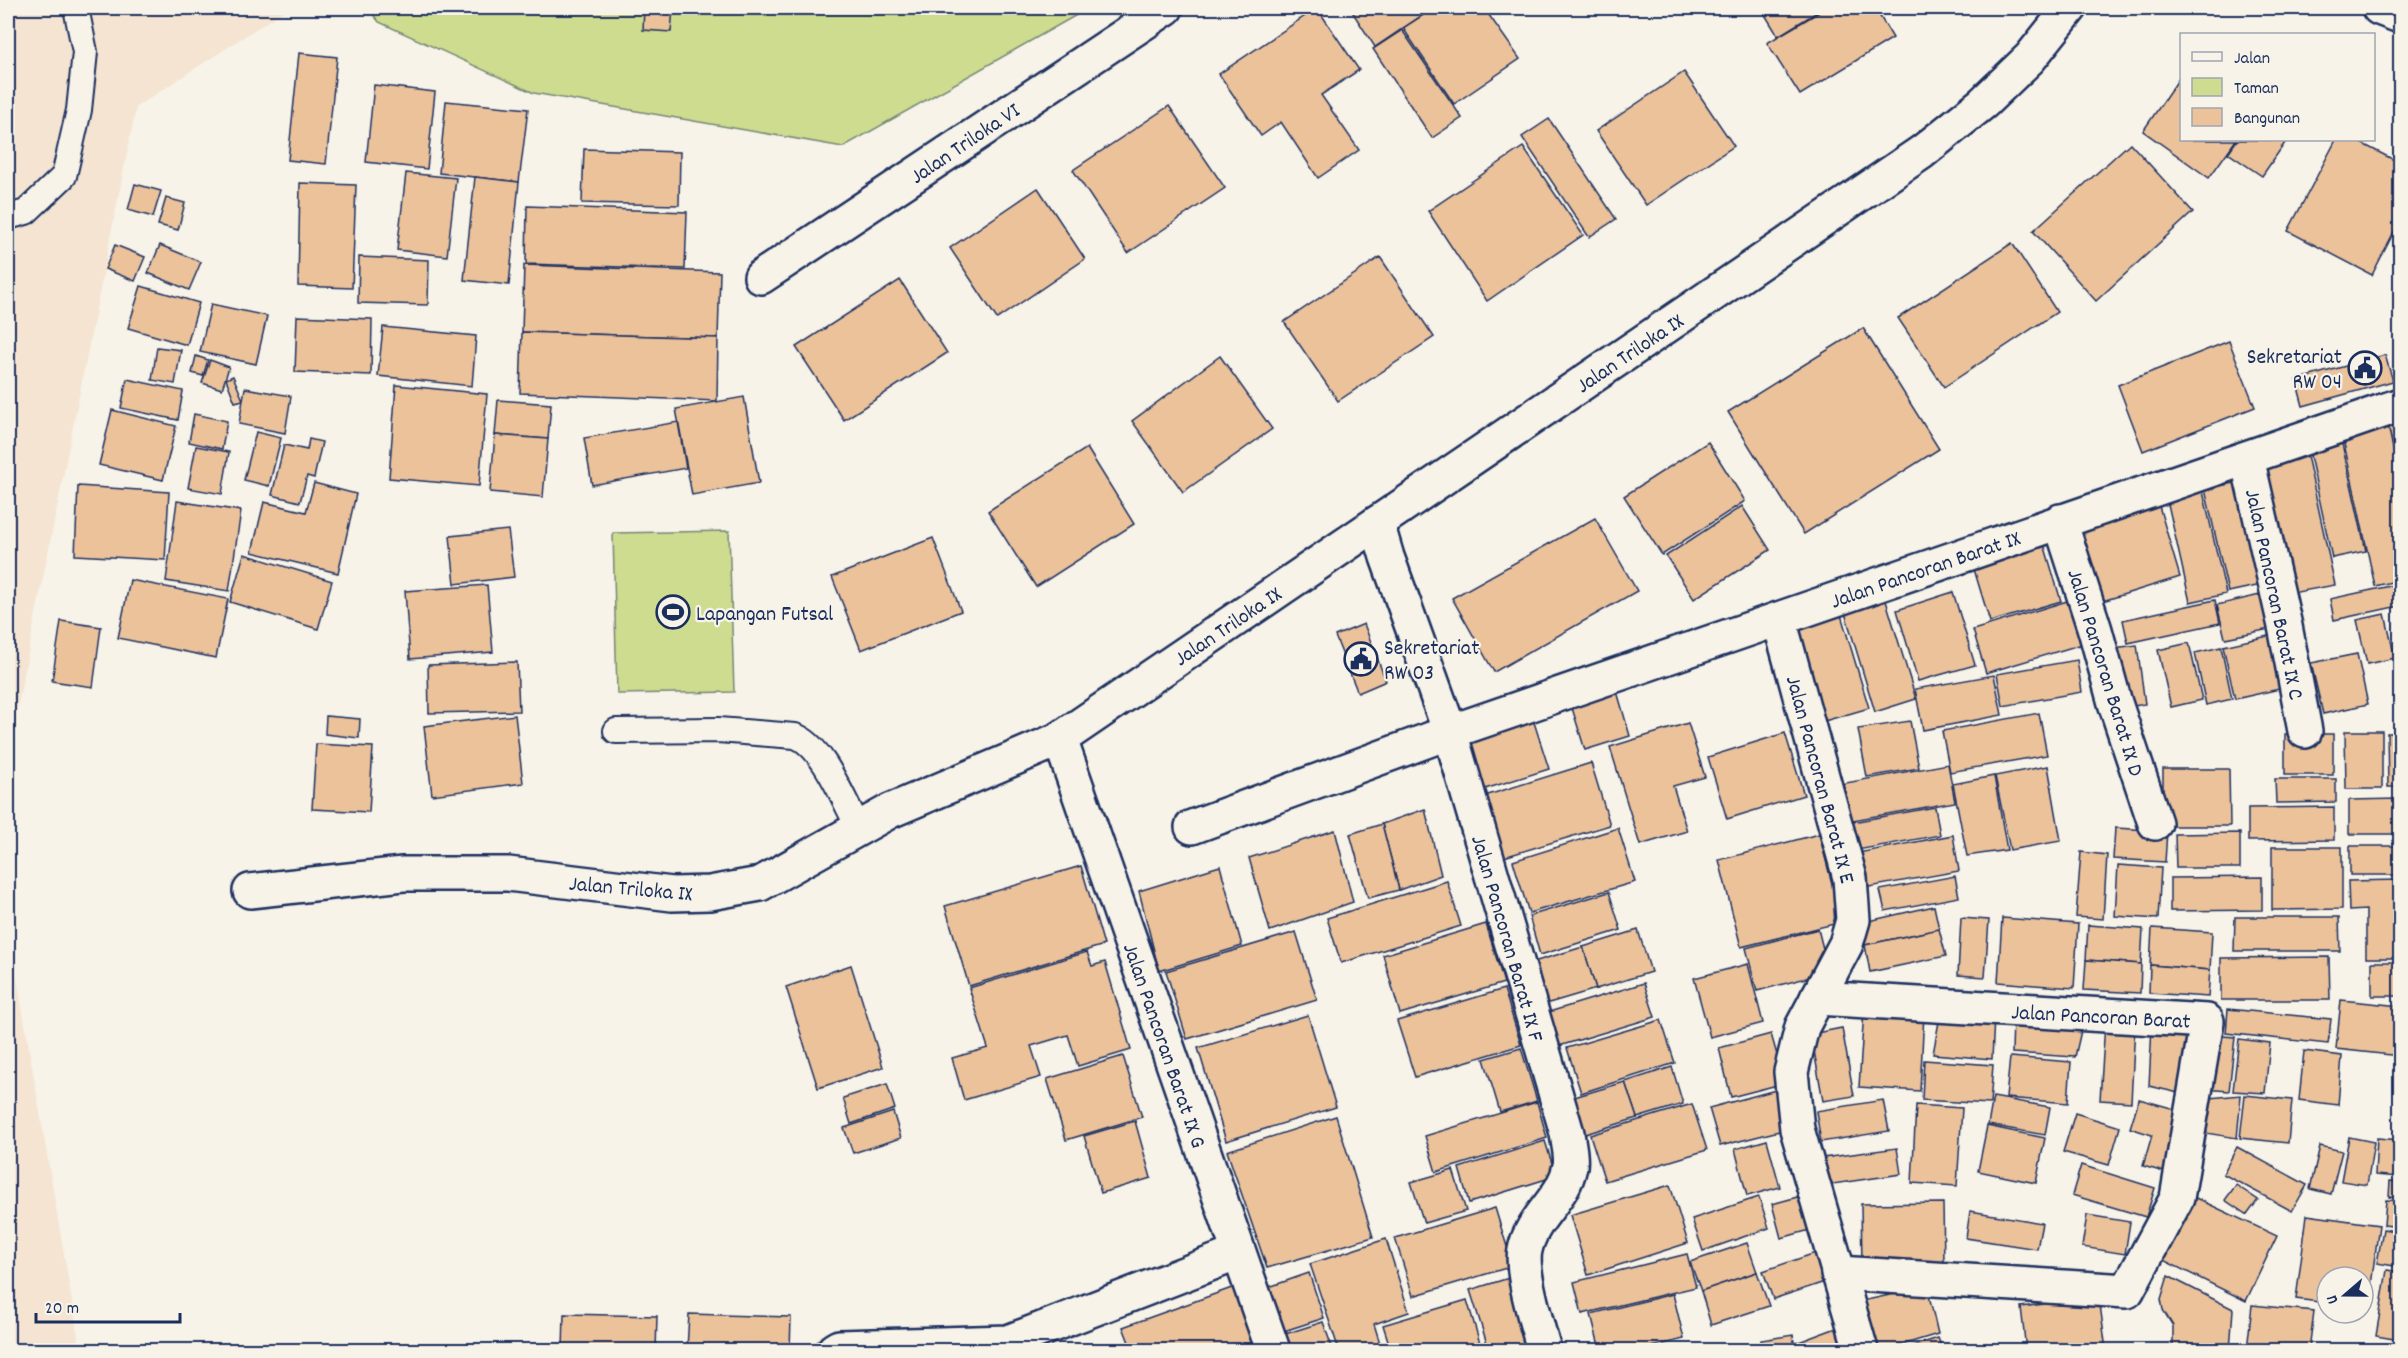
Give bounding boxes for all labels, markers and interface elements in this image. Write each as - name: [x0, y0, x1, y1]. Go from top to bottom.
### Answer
- legend: [2180, 33, 2375, 141]
- text: Jalan: [2234, 47, 2270, 72]
- text: Taman: [2234, 77, 2279, 102]
- street label: Jalan Triloka VI: [905, 96, 1027, 193]
- text: Bangunan: [2234, 107, 2300, 132]
- street label: Jalan Triloka IX: [1571, 307, 1691, 402]
- place label: Sekretariat RW 04: [2247, 343, 2342, 399]
- public building icon: Sekretariat RW 04: [2347, 350, 2383, 386]
- street label: Jalan Pancoran Barat IX C: [2235, 486, 2310, 703]
- street label: Jalan Pancoran Barat IX: [1827, 524, 2025, 618]
- street label: Jalan Pancoran Barat IX D: [2057, 566, 2150, 780]
- street label: Jalan Triloka IX: [1169, 580, 1289, 675]
- sports icon: Lapangan Futsal: [655, 594, 691, 630]
- place label: Lapangan Futsal: [696, 600, 833, 631]
- place label: Sekretariat RW 03: [1384, 634, 1479, 690]
- public building icon: Sekretariat RW 03: [1343, 641, 1379, 677]
- street label: Jalan Pancoran Barat IX E: [1776, 673, 1861, 887]
- street label: Jalan Pancoran Barat IX F: [1461, 832, 1550, 1046]
- street label: Jalan Triloka IX: [568, 870, 694, 911]
- street label: Jalan Pancoran Barat IX G: [1113, 939, 1212, 1153]
- street label: Jalan Pancoran Barat: [2011, 998, 2191, 1039]
- north arrow: [2315, 1265, 2375, 1325]
- scale bar: [36, 1286, 180, 1324]
- text: U: [2321, 1291, 2345, 1307]
- text: 20 m: [45, 1297, 79, 1322]

